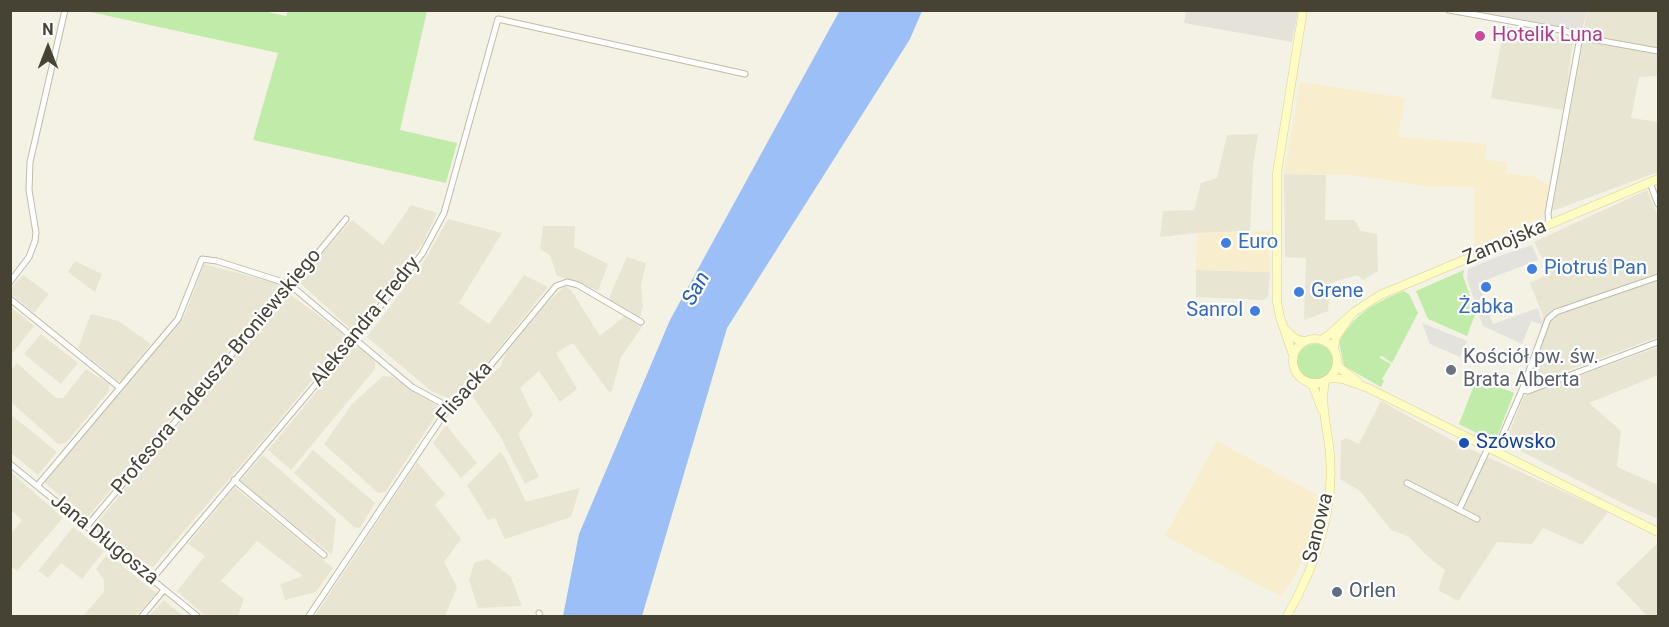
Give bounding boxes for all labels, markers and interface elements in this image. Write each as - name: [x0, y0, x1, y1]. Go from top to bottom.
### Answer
- north arrow: [18, 18, 78, 78]
- text: N: [42, 20, 54, 39]
- place label: Hotelik Luna: [1492, 24, 1603, 48]
- marker: Hotelik Luna: [1473, 29, 1487, 43]
- street label: Zamojska: [1460, 215, 1550, 271]
- place label: Euro: [1238, 231, 1278, 255]
- marker: Euro: [1219, 236, 1233, 250]
- street label: Profesora Tadeusza Broniewskiego: [107, 244, 327, 500]
- street label: Aleksandra Fredry: [306, 252, 426, 392]
- place label: Piotruś Pan: [1544, 257, 1647, 281]
- marker: Piotruś Pan: [1525, 262, 1539, 276]
- water label: San: [678, 268, 716, 310]
- place label: Grene: [1311, 280, 1363, 304]
- marker: Żabka: [1479, 280, 1493, 294]
- marker: Grene: [1292, 285, 1306, 299]
- place label: Żabka: [1458, 296, 1514, 320]
- place label: Sanrol: [1186, 299, 1243, 323]
- marker: Sanrol: [1248, 304, 1262, 318]
- place label: Kościół pw. św. Brata Alberta: [1463, 346, 1599, 393]
- street label: Flisacka: [432, 357, 498, 429]
- marker: Kościół pw. św. Brata Alberta: [1444, 363, 1458, 377]
- place label: Szówsko: [1476, 431, 1556, 455]
- marker: Szówsko: [1457, 436, 1471, 450]
- street label: Jana Długosza: [45, 489, 163, 591]
- street label: Sanowa: [1299, 491, 1339, 565]
- place label: Orlen: [1349, 580, 1396, 604]
- marker: Orlen: [1330, 585, 1344, 599]

